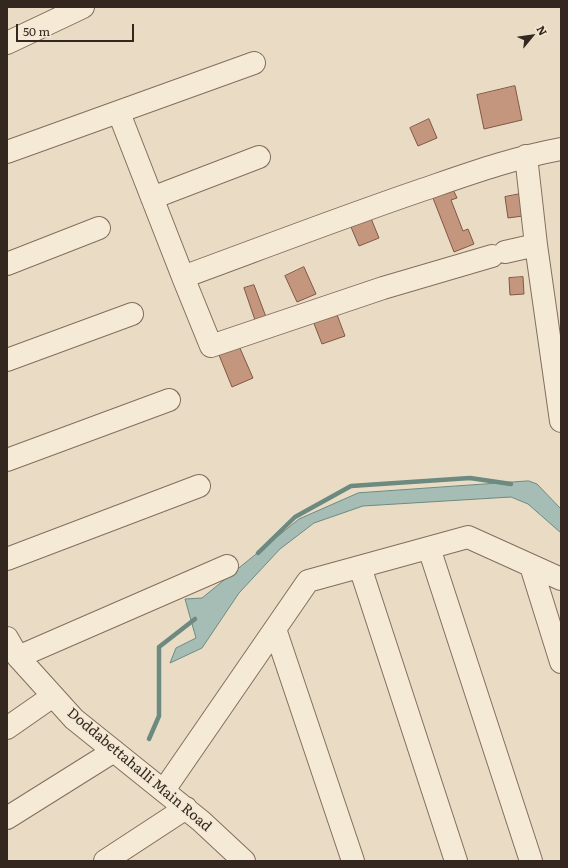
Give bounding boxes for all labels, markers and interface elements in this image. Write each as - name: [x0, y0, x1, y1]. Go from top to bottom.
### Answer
- scale bar: [18, 16, 136, 42]
- north arrow: [512, 16, 552, 56]
- text: 50 m: [23, 22, 50, 40]
- text: N: [533, 22, 552, 38]
- street label: Doddabettahalli Main Road: [64, 705, 214, 835]

